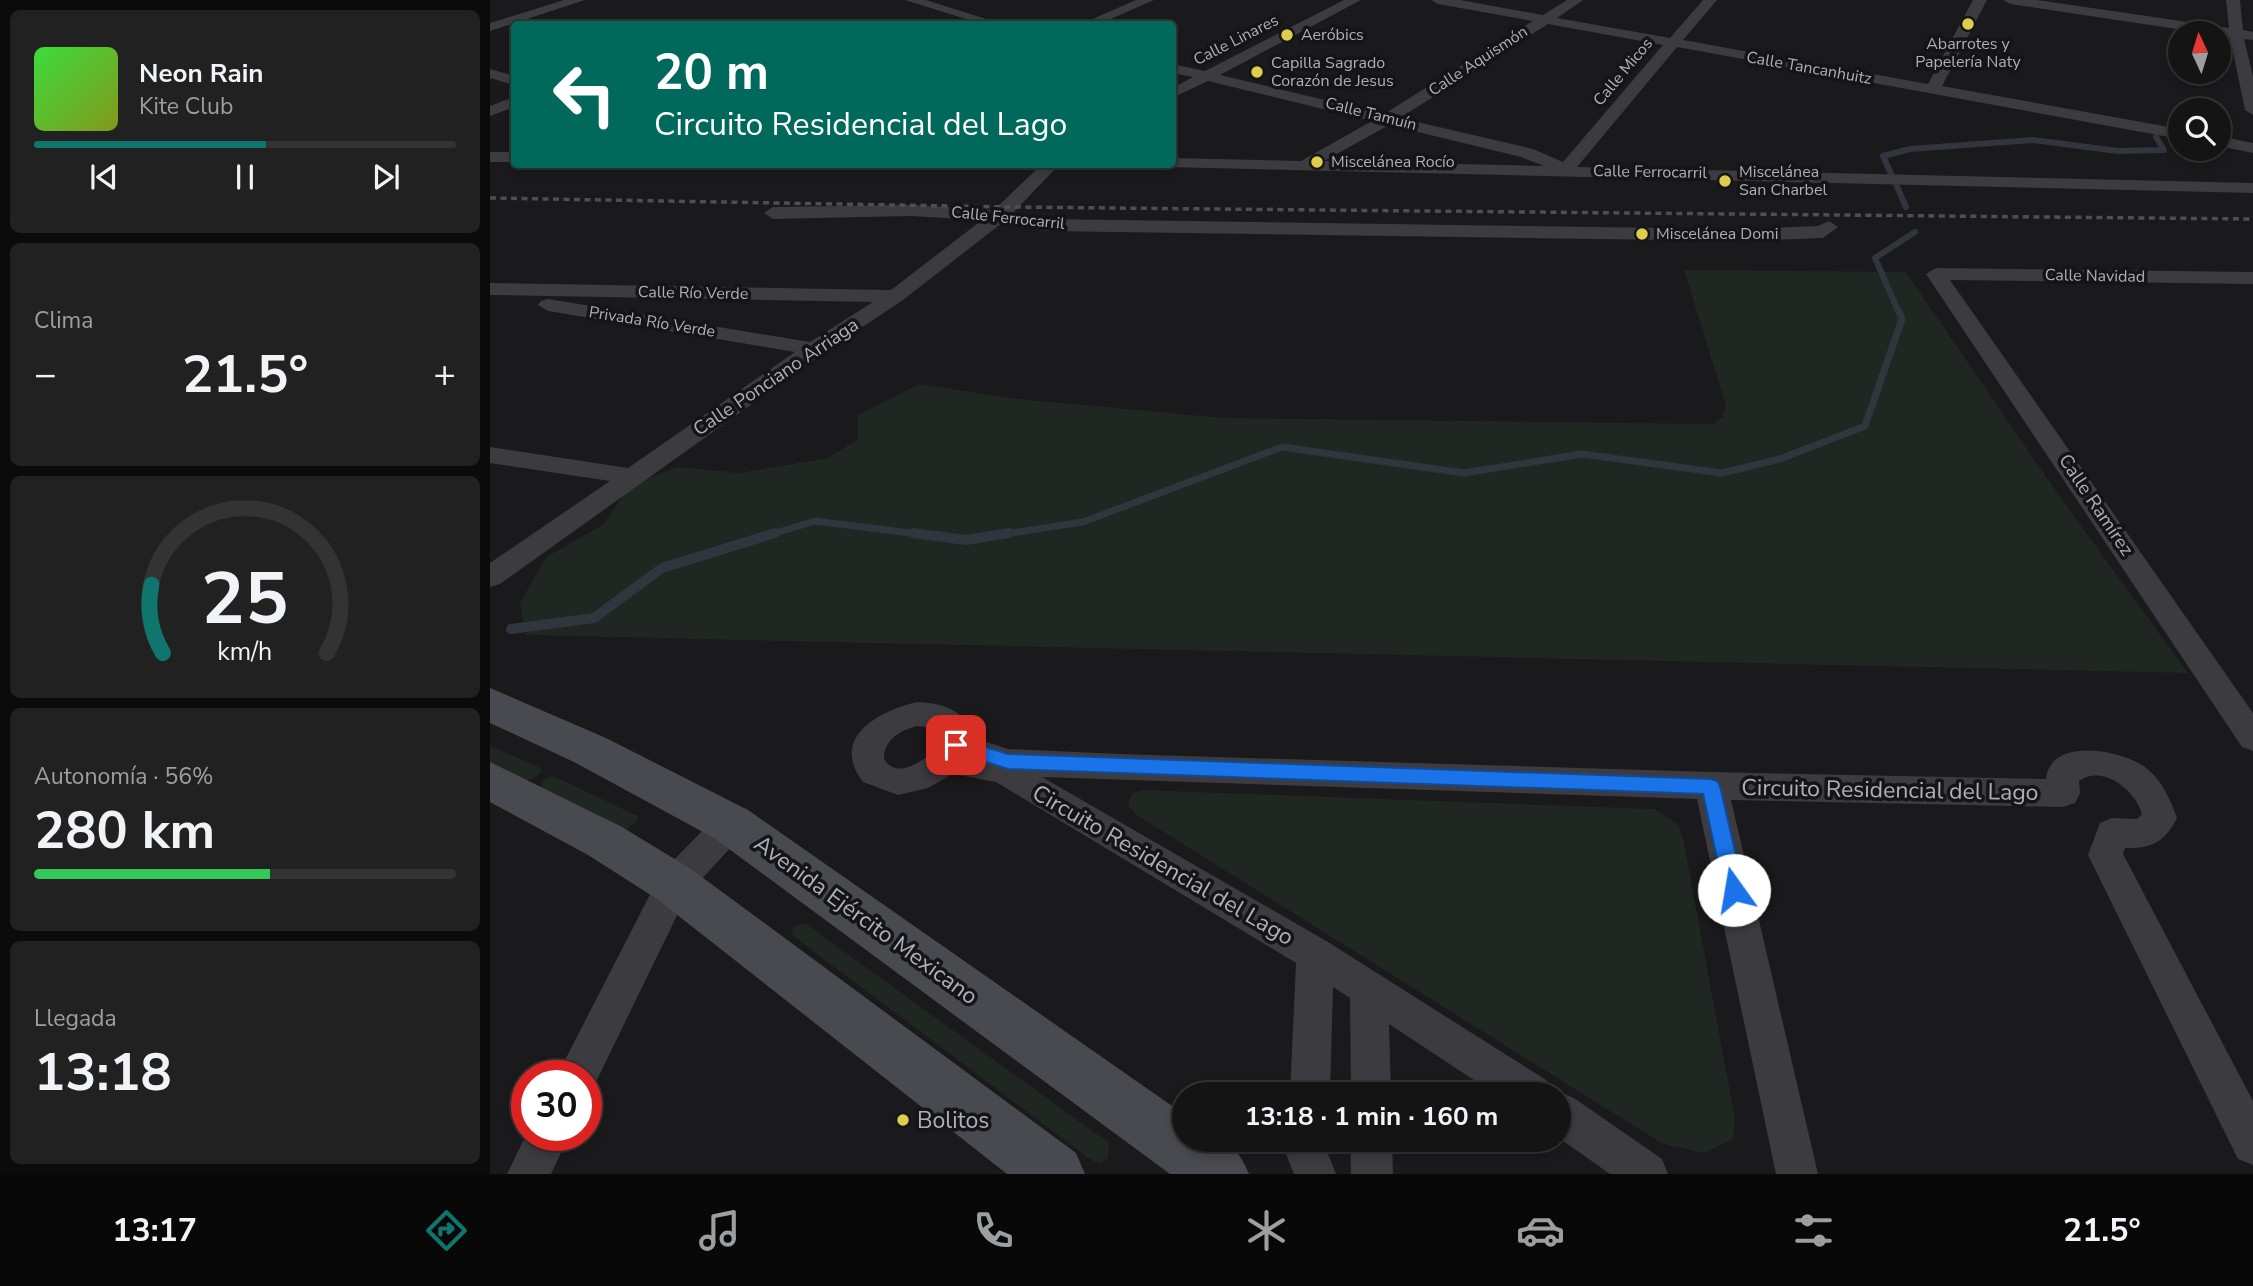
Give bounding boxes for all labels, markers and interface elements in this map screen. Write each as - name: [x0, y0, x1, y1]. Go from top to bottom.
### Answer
- street label: Calle Linares: [1190, 9, 1282, 71]
- marker: Abarrotes y Papelería Naty: [1960, 16, 1976, 32]
- street label: Calle Aquismón: [1424, 21, 1532, 101]
- north arrow: [2168, 21, 2231, 84]
- map controls: [2168, 21, 2231, 161]
- place label: Aeróbics: [1301, 24, 1364, 46]
- marker: Aeróbics: [1279, 27, 1295, 43]
- street label: Calle Micos: [1588, 33, 1658, 111]
- place label: Abarrotes y Papelería Naty: [1915, 33, 2022, 73]
- text: 20 m: [654, 39, 769, 106]
- street label: Calle Tancanhuitz: [1745, 46, 1873, 90]
- icon: left: [539, 49, 630, 140]
- place label: Capilla Sagrado Corazón de Jesus: [1271, 52, 1394, 92]
- text: Neon Rain: [139, 56, 264, 91]
- marker: Capilla Sagrado Corazón de Jesus: [1249, 64, 1265, 80]
- text: Kite Club: [139, 91, 233, 122]
- street label: Calle Tamuín: [1323, 92, 1419, 136]
- button: search: [2168, 98, 2231, 161]
- text: Circuito Residencial del Lago: [654, 103, 1067, 146]
- place label: Miscelánea Rocío: [1331, 151, 1455, 173]
- marker: Miscelánea Rocío: [1309, 154, 1325, 170]
- icon: previous: [85, 158, 123, 196]
- icon: pause: [226, 158, 264, 196]
- icon: next: [367, 158, 405, 196]
- street label: Calle Ferrocarril: [1593, 160, 1707, 184]
- place label: Miscelánea San Charbel: [1739, 161, 1827, 201]
- marker: Miscelánea San Charbel: [1717, 173, 1733, 189]
- street label: Calle Ferrocarril: [950, 201, 1066, 235]
- place label: Miscelánea Domi: [1656, 223, 1778, 245]
- marker: Miscelánea Domi: [1634, 226, 1650, 242]
- street label: Calle Navidad: [2045, 264, 2145, 288]
- street label: Calle Río Verde: [638, 281, 748, 305]
- street label: Privada Río Verde: [587, 301, 717, 343]
- text: Clima: [34, 305, 94, 336]
- street label: Calle Ponciano Arriaga: [688, 312, 864, 442]
- text: 21.5°: [182, 339, 308, 410]
- text: −: [34, 349, 57, 400]
- text: +: [433, 349, 456, 400]
- street label: Calle Ramírez: [2052, 449, 2140, 561]
- text: 25: [201, 549, 289, 649]
- text: km/h: [217, 635, 273, 669]
- pin: [926, 715, 986, 775]
- icon: arrive: [937, 726, 975, 764]
- text: Autonomía · 56%: [34, 761, 214, 792]
- street label: Circuito Residencial del Lago: [1741, 772, 2039, 808]
- street label: Circuito Residencial del Lago: [1027, 777, 1299, 953]
- text: 280 km: [34, 795, 215, 866]
- street label: Avenida Ejército Mexicano: [748, 828, 984, 1012]
- position arrow: [1697, 853, 1771, 927]
- text: Llegada: [34, 1003, 117, 1034]
- text: 13:18: [34, 1037, 172, 1108]
- speed limit sign: 30: [511, 1060, 602, 1151]
- text: 13:18 · 1 min · 160 m: [1245, 1099, 1498, 1134]
- place label: Bolitos: [917, 1105, 989, 1136]
- marker: Bolitos: [895, 1112, 911, 1128]
- icon: directions: [422, 1206, 471, 1255]
- icon: music: [695, 1206, 744, 1255]
- icon: phone: [969, 1206, 1018, 1255]
- icon: climate: [1242, 1206, 1291, 1255]
- icon: car: [1516, 1206, 1565, 1255]
- icon: filters: [1789, 1206, 1838, 1255]
- text: 13:17: [112, 1209, 197, 1252]
- text: 21.5°: [2063, 1209, 2141, 1252]

